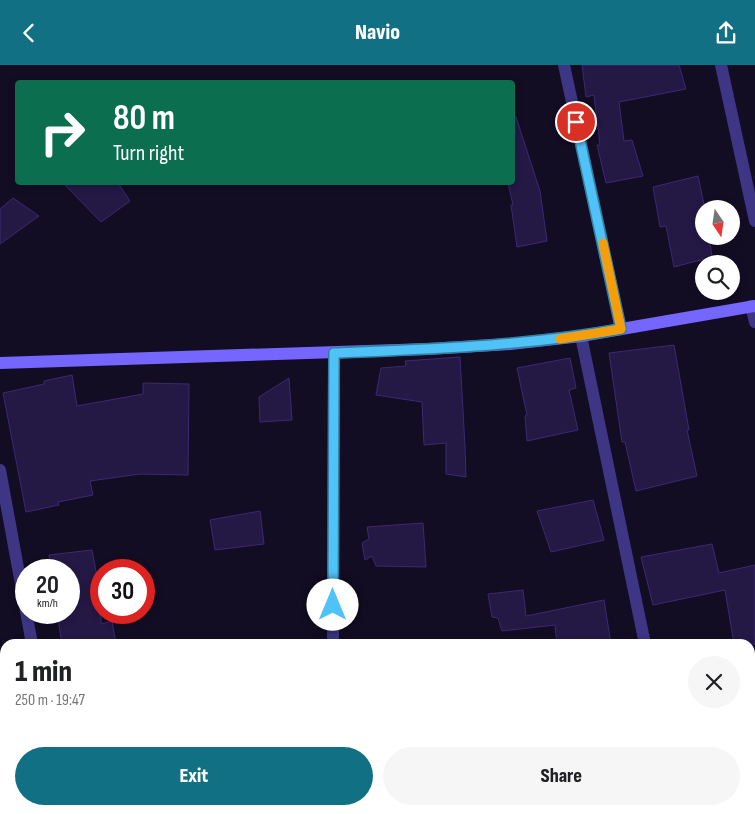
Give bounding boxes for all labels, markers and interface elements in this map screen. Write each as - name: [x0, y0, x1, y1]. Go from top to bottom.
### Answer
- icon: back: [15, 19, 43, 47]
- text: Navio: [355, 19, 400, 46]
- icon: share: [712, 19, 740, 47]
- text: 80 m: [113, 97, 175, 140]
- icon: right: [30, 100, 95, 165]
- pin: [555, 101, 597, 143]
- icon: arrive: [562, 108, 590, 136]
- text: Turn right: [113, 140, 184, 167]
- north arrow: [695, 200, 740, 245]
- map controls: [695, 200, 740, 300]
- button: search: [695, 255, 740, 300]
- speed limit sign: 30: [90, 559, 155, 624]
- text: 20: [36, 570, 59, 601]
- position arrow: [306, 578, 358, 630]
- text: km/h: [37, 596, 58, 611]
- text: 1 min: [15, 654, 72, 690]
- button: close: [688, 656, 740, 708]
- text: 250 m · 19:47: [15, 691, 85, 710]
- button: Exit: [15, 747, 373, 805]
- button: Share: [383, 747, 740, 805]

